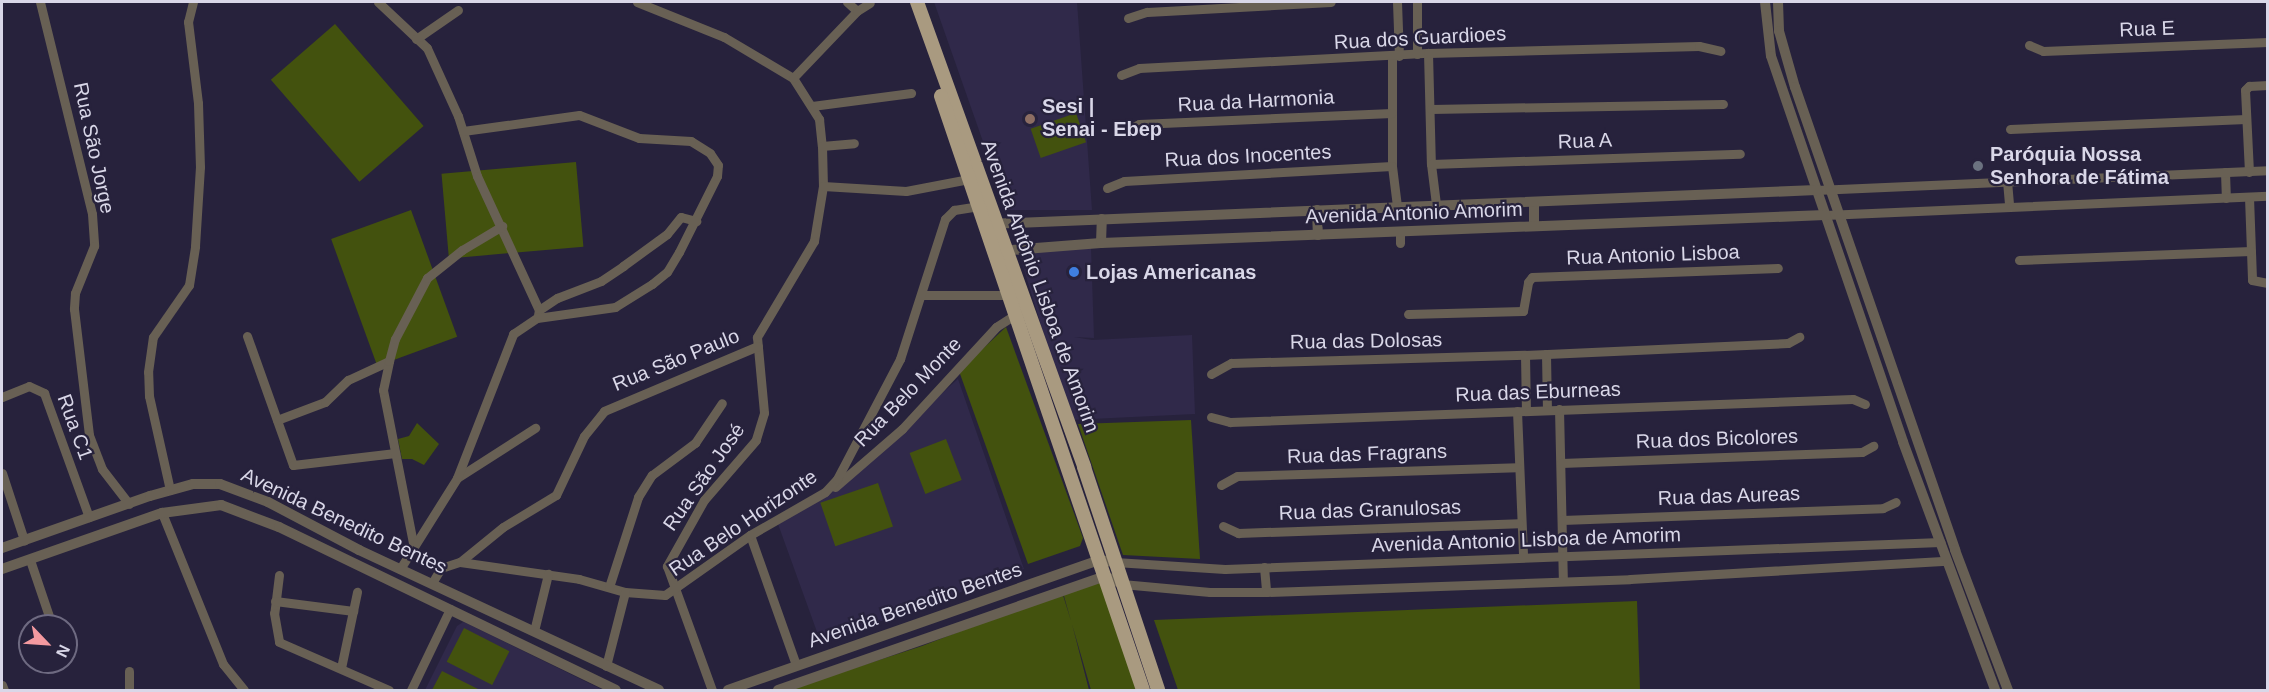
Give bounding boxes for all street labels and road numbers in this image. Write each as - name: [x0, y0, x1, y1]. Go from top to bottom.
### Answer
- street label: Rua E: [2119, 16, 2175, 42]
- street label: Rua dos Guardioes: [1333, 22, 1507, 54]
- street label: Rua São Jorge: [68, 80, 120, 216]
- street label: Rua da Harmonia: [1177, 85, 1335, 117]
- street label: Rua A: [1557, 128, 1613, 154]
- street label: Avenida Antônio Lisboa de Amorim: [975, 135, 1105, 437]
- street label: Rua dos Inocentes: [1164, 140, 1332, 172]
- street label: Avenida Antonio Amorim: [1304, 197, 1524, 229]
- street label: Rua Antonio Lisboa: [1565, 240, 1741, 270]
- street label: Rua São Paulo: [609, 324, 743, 396]
- street label: Rua das Dolosas: [1290, 328, 1442, 354]
- street label: Rua Belo Monte: [850, 332, 966, 452]
- street label: Rua das Eburneas: [1455, 377, 1621, 407]
- street label: Rua C1: [52, 391, 98, 463]
- street label: Rua São José: [658, 419, 750, 535]
- street label: Rua dos Bicolores: [1635, 424, 1799, 454]
- street label: Rua das Fragrans: [1287, 439, 1447, 469]
- street label: Avenida Benedito Bentes: [237, 463, 451, 579]
- street label: Rua Belo Horizonte: [664, 465, 822, 581]
- street label: Rua das Aureas: [1657, 482, 1801, 510]
- street label: Rua das Granulosas: [1278, 495, 1462, 525]
- street label: Avenida Antonio Lisboa de Amorim: [1370, 523, 1682, 557]
- street label: Avenida Benedito Bentes: [805, 557, 1025, 653]

